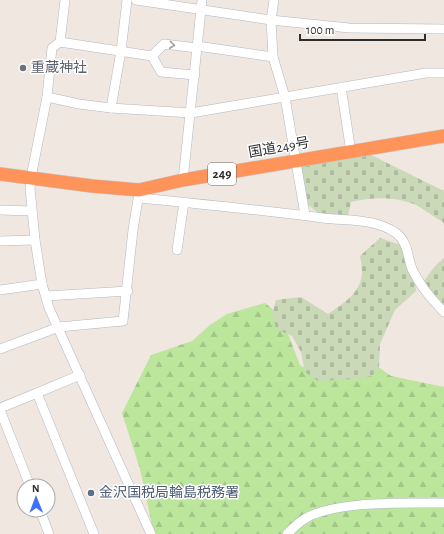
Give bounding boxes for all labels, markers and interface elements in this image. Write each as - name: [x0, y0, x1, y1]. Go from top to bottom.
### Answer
- scale bar: [300, 16, 425, 42]
- text: 100 m: [306, 24, 334, 36]
- one-way arrow: [169, 41, 175, 50]
- place label: 重蔵神社: [31, 60, 87, 75]
- marker: 重蔵神社: [18, 63, 28, 73]
- street label: 国道249号: [247, 135, 311, 160]
- road number: 249: [208, 163, 236, 185]
- north arrow: [16, 478, 56, 518]
- text: N: [32, 483, 40, 494]
- place label: 金沢国税局輪島税務署: [99, 484, 239, 500]
- marker: 金沢国税局輪島税務署: [86, 488, 96, 498]

